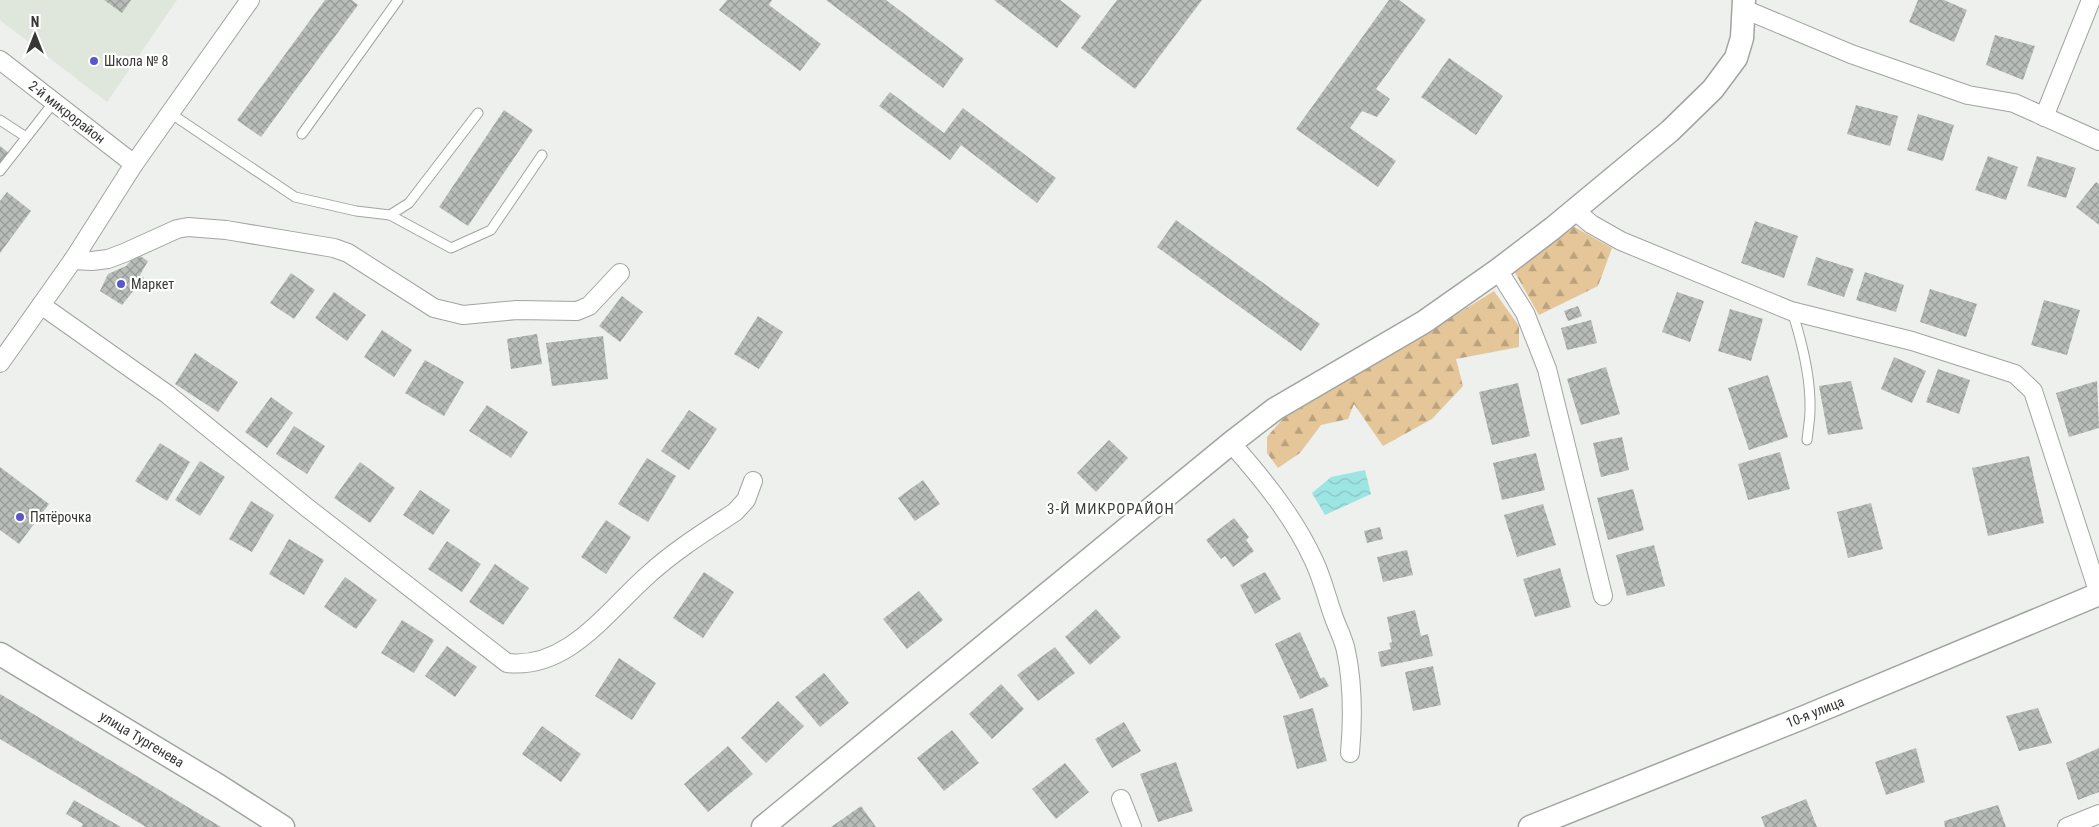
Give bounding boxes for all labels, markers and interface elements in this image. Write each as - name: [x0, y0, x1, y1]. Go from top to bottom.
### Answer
- north arrow: [10, 10, 60, 60]
- text: N: [31, 14, 39, 30]
- place label: Школа № 8: [104, 53, 169, 69]
- marker: Школа № 8: [88, 55, 100, 67]
- street label: 2-й микрорайон: [26, 77, 108, 147]
- place label: Маркет: [131, 276, 174, 292]
- marker: Маркет: [115, 278, 127, 290]
- district label: 3-Й МИКРОРАЙОН: [1047, 500, 1175, 518]
- place label: Пятёрочка: [30, 509, 92, 525]
- marker: Пятёрочка: [14, 511, 26, 523]
- street label: 10-я улица: [1784, 693, 1846, 731]
- street label: улица Тургенева: [97, 708, 187, 770]

